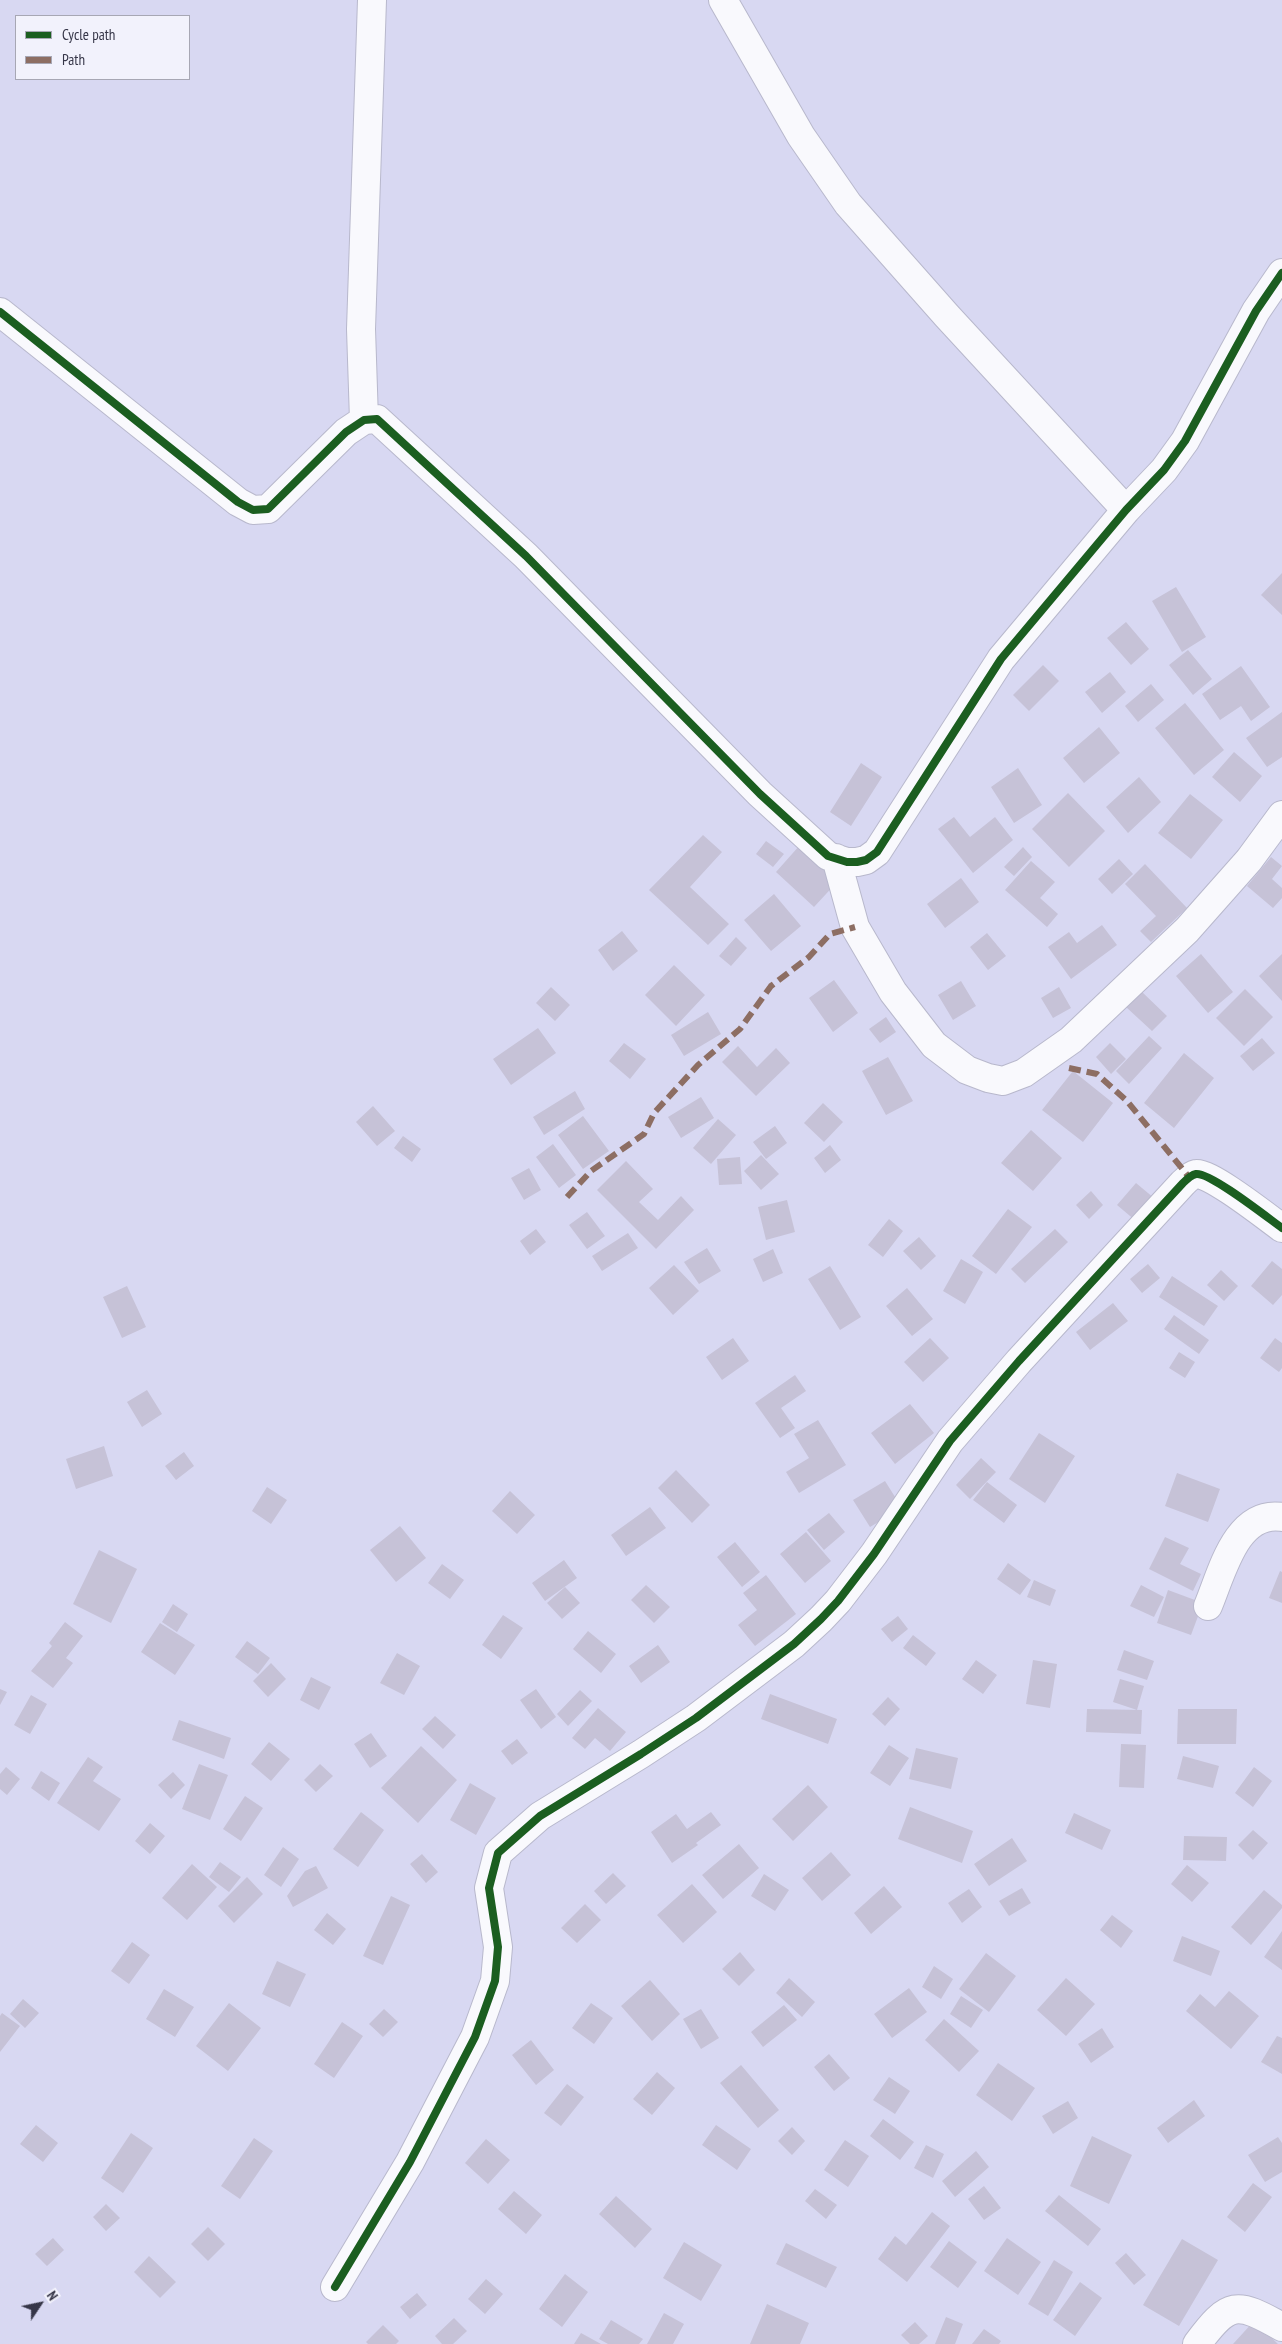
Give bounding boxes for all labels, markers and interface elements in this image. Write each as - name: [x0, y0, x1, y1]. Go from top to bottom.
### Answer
- legend: [15, 15, 190, 80]
- text: Cycle path: [62, 25, 115, 44]
- text: Path: [62, 50, 85, 69]
- north arrow: [15, 2279, 65, 2329]
- text: N: [43, 2287, 62, 2304]

